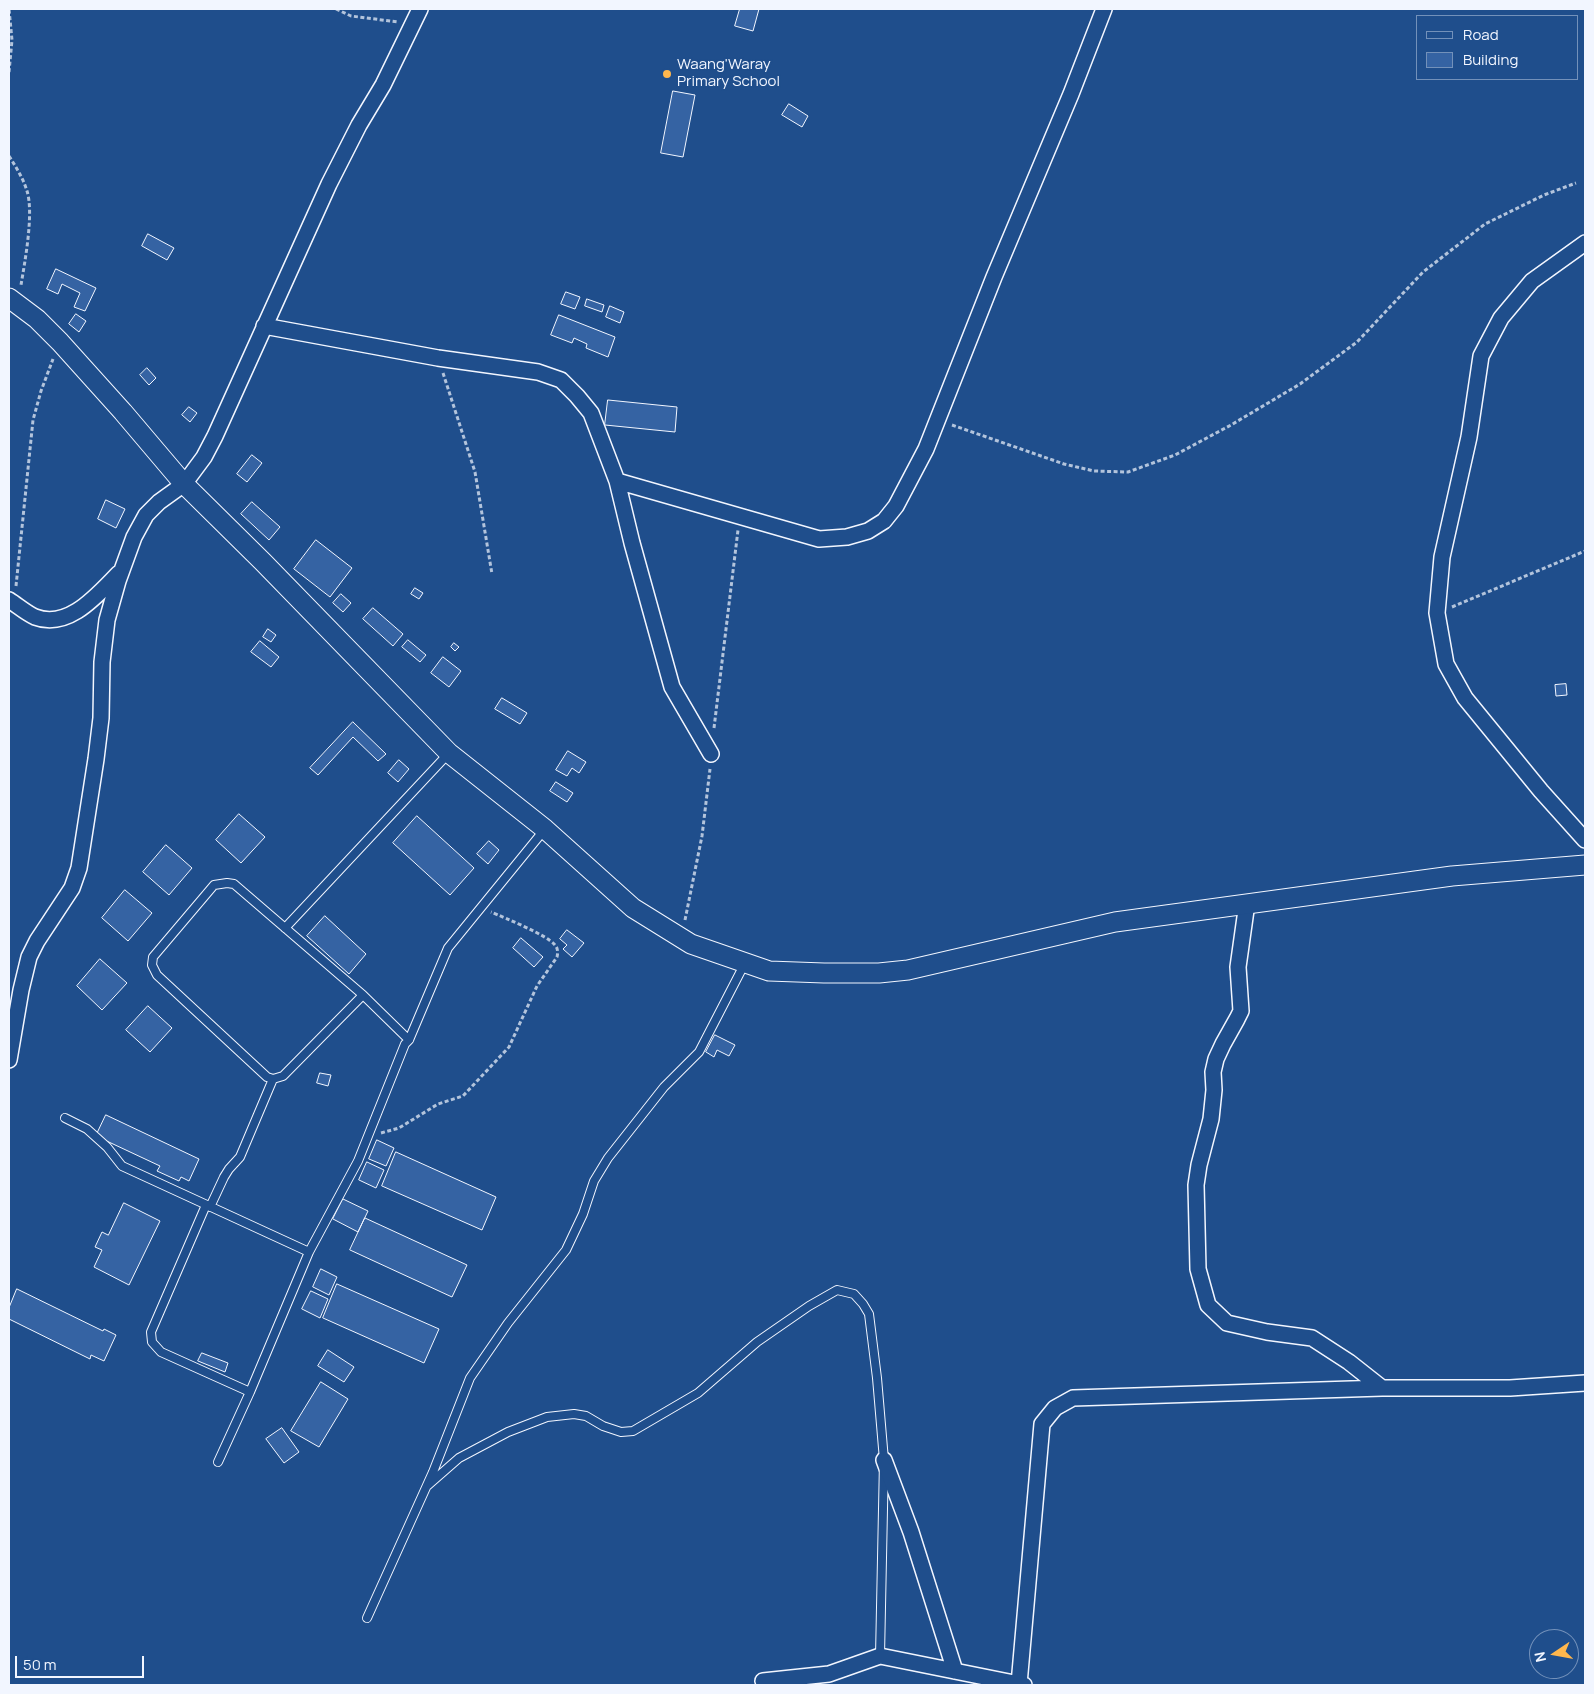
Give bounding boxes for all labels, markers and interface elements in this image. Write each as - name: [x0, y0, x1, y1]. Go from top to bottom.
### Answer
- legend: [1416, 15, 1579, 80]
- text: Road: [1463, 24, 1499, 45]
- text: Building: [1463, 49, 1518, 70]
- place label: Waang'Waray Primary School: [677, 56, 780, 91]
- marker: Waang'Waray Primary School: [661, 68, 673, 80]
- north arrow: [1529, 1629, 1579, 1679]
- scale bar: [18, 1646, 146, 1678]
- text: N: [1529, 1650, 1550, 1664]
- text: 50 m: [23, 1654, 57, 1675]

